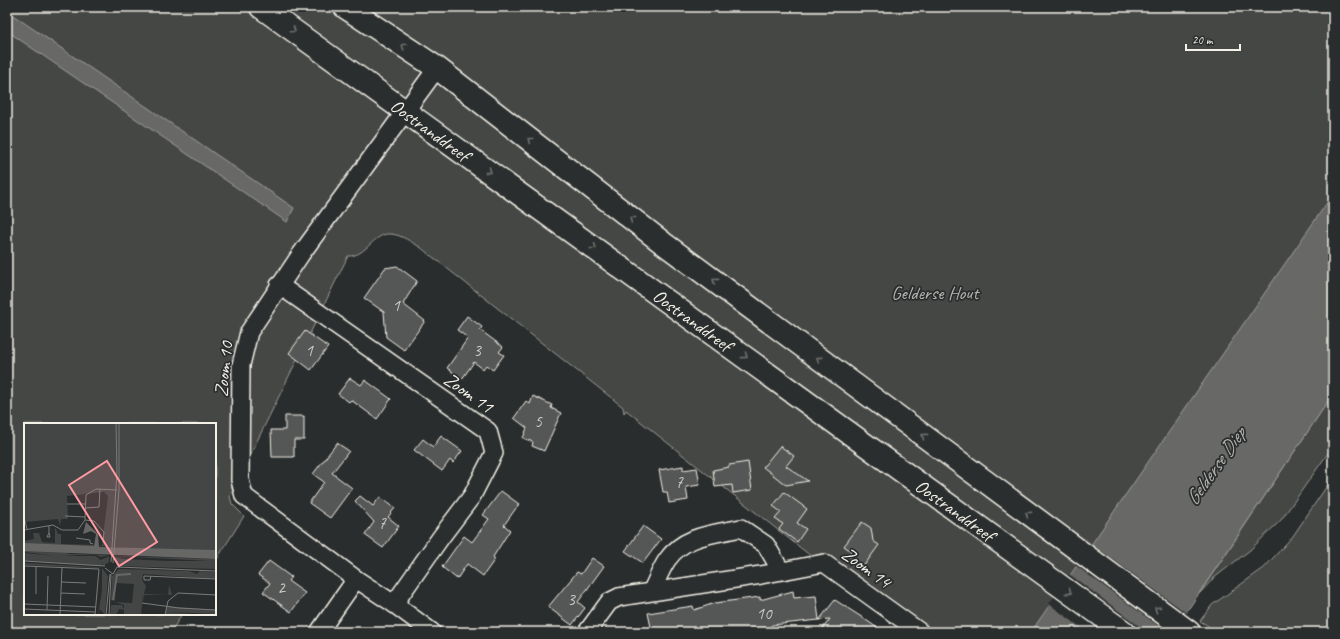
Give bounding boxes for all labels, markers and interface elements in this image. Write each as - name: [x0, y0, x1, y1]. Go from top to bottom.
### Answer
- one-way arrow: [288, 25, 295, 32]
- scale bar: [1186, 26, 1240, 52]
- text: 20 m: [1192, 32, 1214, 48]
- one-way arrow: [401, 43, 408, 51]
- street label: Oostranddreef: [385, 94, 478, 170]
- one-way arrow: [527, 138, 534, 145]
- one-way arrow: [485, 166, 492, 174]
- one-way arrow: [630, 217, 637, 224]
- one-way arrow: [590, 242, 597, 249]
- one-way arrow: [712, 279, 719, 286]
- park label: Gelderse Hout: [891, 281, 980, 305]
- street label: Oostranddreef: [648, 284, 740, 360]
- house number: 1: [392, 295, 401, 316]
- street label: Zoom 10: [209, 339, 239, 398]
- house number: 1: [305, 340, 314, 361]
- house number: 3: [473, 340, 482, 361]
- one-way arrow: [741, 351, 748, 359]
- one-way arrow: [817, 357, 824, 364]
- street label: Zoom 11: [439, 367, 499, 419]
- house number: 5: [534, 411, 543, 432]
- water label: Gelderse Diep: [1180, 420, 1253, 510]
- inset map: [24, 423, 216, 615]
- one-way arrow: [921, 434, 928, 441]
- house number: 7: [675, 472, 684, 493]
- street label: Oostranddreef: [910, 474, 1002, 550]
- one-way arrow: [1025, 511, 1032, 519]
- house number: 7: [378, 513, 387, 534]
- street label: Zoom 14: [837, 542, 898, 595]
- house number: 2: [277, 577, 286, 598]
- one-way arrow: [1065, 587, 1072, 594]
- house number: 3: [567, 589, 576, 610]
- house number: 10: [756, 603, 773, 624]
- one-way arrow: [1154, 606, 1161, 614]

